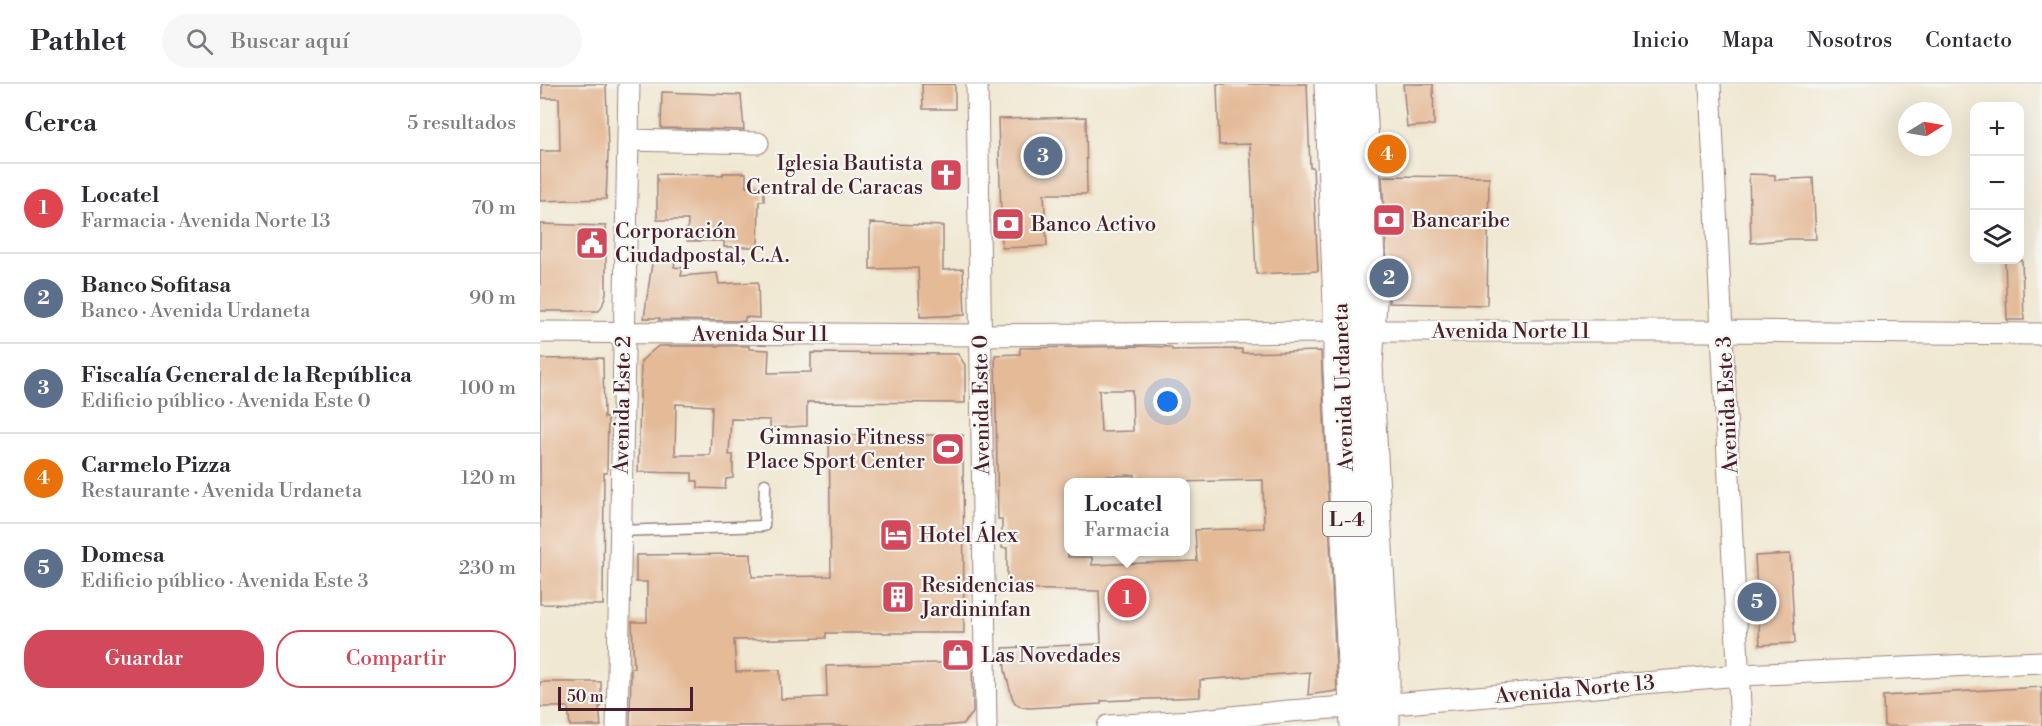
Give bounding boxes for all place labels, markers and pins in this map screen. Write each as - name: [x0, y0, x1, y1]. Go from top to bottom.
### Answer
- pin: 4: [1368, 132, 1406, 176]
- pin: 3: [1024, 134, 1062, 178]
- place label: Iglesia Bautista Central de Caracas: [746, 151, 923, 201]
- church icon: Iglesia Bautista Central de Caracas: [928, 157, 964, 193]
- bank icon: Bancaribe: [1371, 202, 1407, 238]
- bank icon: Banco Activo: [990, 206, 1026, 242]
- place label: Bancaribe: [1411, 208, 1510, 234]
- place label: Banco Activo: [1030, 212, 1156, 238]
- place label: Corporación Ciudadpostal, C.A.: [615, 219, 790, 269]
- public building icon: Corporación Ciudadpostal, C.A.: [574, 225, 610, 261]
- pin: 2: [1370, 256, 1408, 300]
- place label: Gimnasio Fitness Place Sport Center: [746, 425, 925, 475]
- sports icon: Gimnasio Fitness Place Sport Center: [930, 431, 966, 467]
- hotel icon: Hotel Álex: [878, 517, 914, 553]
- place label: Hotel Álex: [919, 521, 1018, 549]
- place label: Residencias Jardininfan: [920, 573, 1034, 623]
- pin: 1: [1108, 576, 1146, 620]
- building icon: Residencias Jardininfan: [880, 579, 916, 615]
- pin: 5: [1738, 580, 1776, 624]
- shop icon: Las Novedades: [940, 637, 976, 673]
- place label: Las Novedades: [981, 643, 1121, 669]

